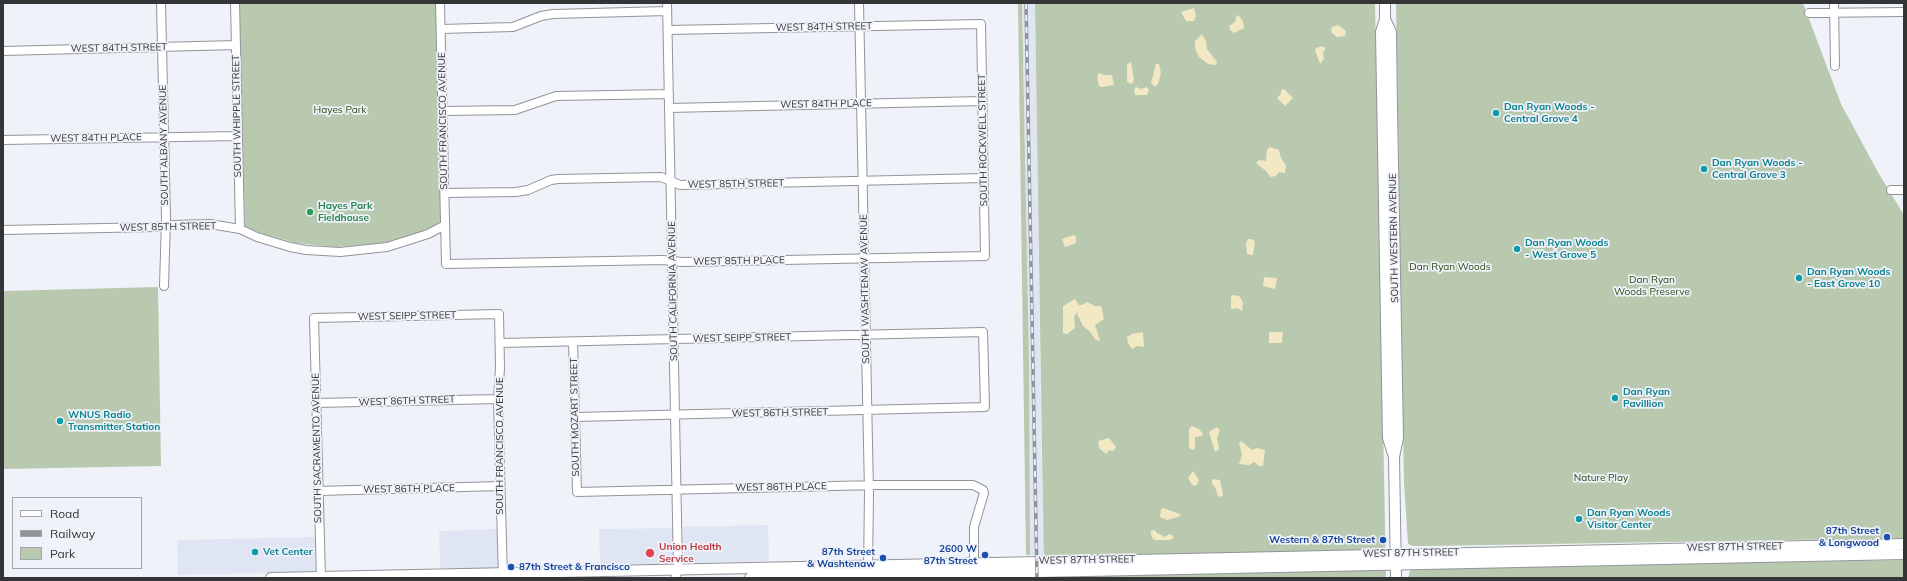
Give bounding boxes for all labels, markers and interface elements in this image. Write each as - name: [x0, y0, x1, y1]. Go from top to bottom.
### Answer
- street label: WEST 84TH STREET: [776, 20, 872, 34]
- street label: WEST 84TH STREET: [71, 41, 167, 55]
- street label: SOUTH FRANCISCO AVENUE: [436, 52, 450, 190]
- street label: SOUTH WHIPPLE STREET: [230, 55, 244, 177]
- street label: SOUTH ROCKWELL STREET: [976, 74, 990, 206]
- street label: SOUTH ALBANY AVENUE: [157, 84, 171, 206]
- street label: WEST 84TH PLACE: [780, 97, 872, 111]
- place label: Dan Ryan Woods - Central Grove 4: [1504, 101, 1595, 124]
- park label: Hayes Park: [314, 104, 366, 116]
- marker: Dan Ryan Woods - Central Grove 4: [1491, 108, 1501, 118]
- street label: WEST 84TH PLACE: [50, 131, 142, 145]
- place label: Dan Ryan Woods - Central Grove 3: [1712, 157, 1803, 180]
- marker: Dan Ryan Woods - Central Grove 3: [1699, 164, 1709, 174]
- street label: SOUTH WESTERN AVENUE: [1387, 173, 1401, 303]
- street label: WEST 85TH STREET: [688, 177, 784, 191]
- place label: Hayes Park Fieldhouse: [318, 200, 373, 224]
- marker: Hayes Park Fieldhouse: [305, 207, 315, 217]
- street label: SOUTH WASHTENAW AVENUE: [858, 214, 872, 364]
- street label: WEST 85TH STREET: [120, 220, 216, 234]
- street label: SOUTH CALIFORNIA AVENUE: [666, 221, 680, 361]
- place label: Dan Ryan Woods - West Grove 5: [1525, 237, 1609, 260]
- marker: Dan Ryan Woods - West Grove 5: [1512, 244, 1522, 254]
- street label: WEST 85TH PLACE: [693, 254, 785, 268]
- park label: Dan Ryan Woods: [1409, 261, 1491, 273]
- place label: Dan Ryan Woods - East Grove 10: [1807, 266, 1891, 290]
- marker: Dan Ryan Woods - East Grove 10: [1794, 273, 1804, 283]
- park label: Dan Ryan Woods Preserve: [1614, 274, 1690, 298]
- street label: WEST SEIPP STREET: [358, 309, 456, 323]
- street label: WEST SEIPP STREET: [693, 331, 791, 345]
- street label: SOUTH MOZART STREET: [568, 357, 582, 477]
- street label: SOUTH SACRAMENTO AVENUE: [310, 373, 324, 523]
- street label: SOUTH FRANCISCO AVENUE: [494, 377, 506, 515]
- place label: Dan Ryan Pavillion: [1623, 386, 1670, 410]
- street label: WEST 86TH STREET: [358, 393, 456, 409]
- marker: Dan Ryan Pavillion: [1610, 393, 1620, 403]
- street label: WEST 86TH STREET: [732, 406, 828, 420]
- place label: WNUS Radio Transmitter Station: [68, 409, 160, 432]
- marker: WNUS Radio Transmitter Station: [55, 416, 65, 426]
- park label: Nature Play: [1574, 472, 1628, 484]
- street label: WEST 86TH PLACE: [735, 480, 827, 494]
- street label: WEST 86TH PLACE: [363, 482, 455, 496]
- legend: [12, 497, 142, 569]
- text: Road: [50, 506, 79, 521]
- place label: Dan Ryan Woods Visitor Center: [1587, 507, 1671, 530]
- marker: Dan Ryan Woods Visitor Center: [1574, 514, 1584, 524]
- place label: 87th Street & Longwood: [1819, 525, 1879, 548]
- text: Railway: [50, 526, 95, 541]
- marker: 87th Street & Longwood: [1882, 532, 1892, 542]
- place label: Western & 87th Street: [1269, 534, 1375, 546]
- marker: Western & 87th Street: [1378, 535, 1388, 545]
- street label: WEST 87TH STREET: [1687, 540, 1783, 554]
- place label: Union Health Service: [659, 541, 722, 564]
- place label: 2600 W 87th Street: [924, 543, 977, 566]
- text: Park: [50, 546, 75, 561]
- place label: Vet Center: [263, 546, 313, 558]
- place label: 87th Street & Washtenaw: [807, 546, 875, 570]
- street label: WEST 87TH STREET: [1363, 546, 1459, 560]
- marker: Vet Center: [250, 547, 260, 557]
- marker: Union Health Service: [644, 547, 656, 559]
- marker: 2600 W 87th Street: [980, 550, 990, 560]
- marker: 87th Street & Washtenaw: [878, 553, 888, 563]
- street label: WEST 87TH STREET: [1039, 553, 1135, 567]
- place label: 87th Street & Francisco: [519, 561, 630, 573]
- marker: 87th Street & Francisco: [506, 562, 516, 572]

